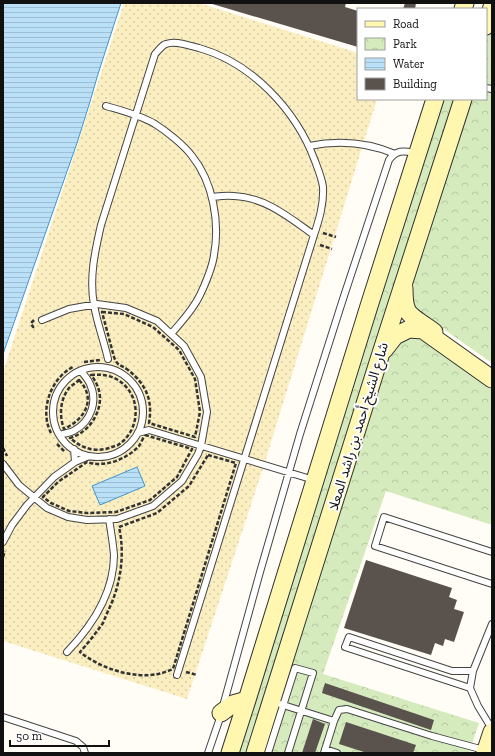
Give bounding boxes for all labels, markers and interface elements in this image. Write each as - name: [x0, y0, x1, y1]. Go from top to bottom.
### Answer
- legend: [357, 8, 487, 100]
- text: Road: [393, 17, 419, 31]
- text: Park: [393, 37, 418, 51]
- text: Water: [393, 57, 425, 71]
- text: Building: [393, 77, 437, 91]
- street label: شارع الشيخ أحمد بن راشد المعلا: [324, 340, 394, 513]
- scale bar: [10, 722, 109, 748]
- text: 50 m: [16, 729, 43, 743]

